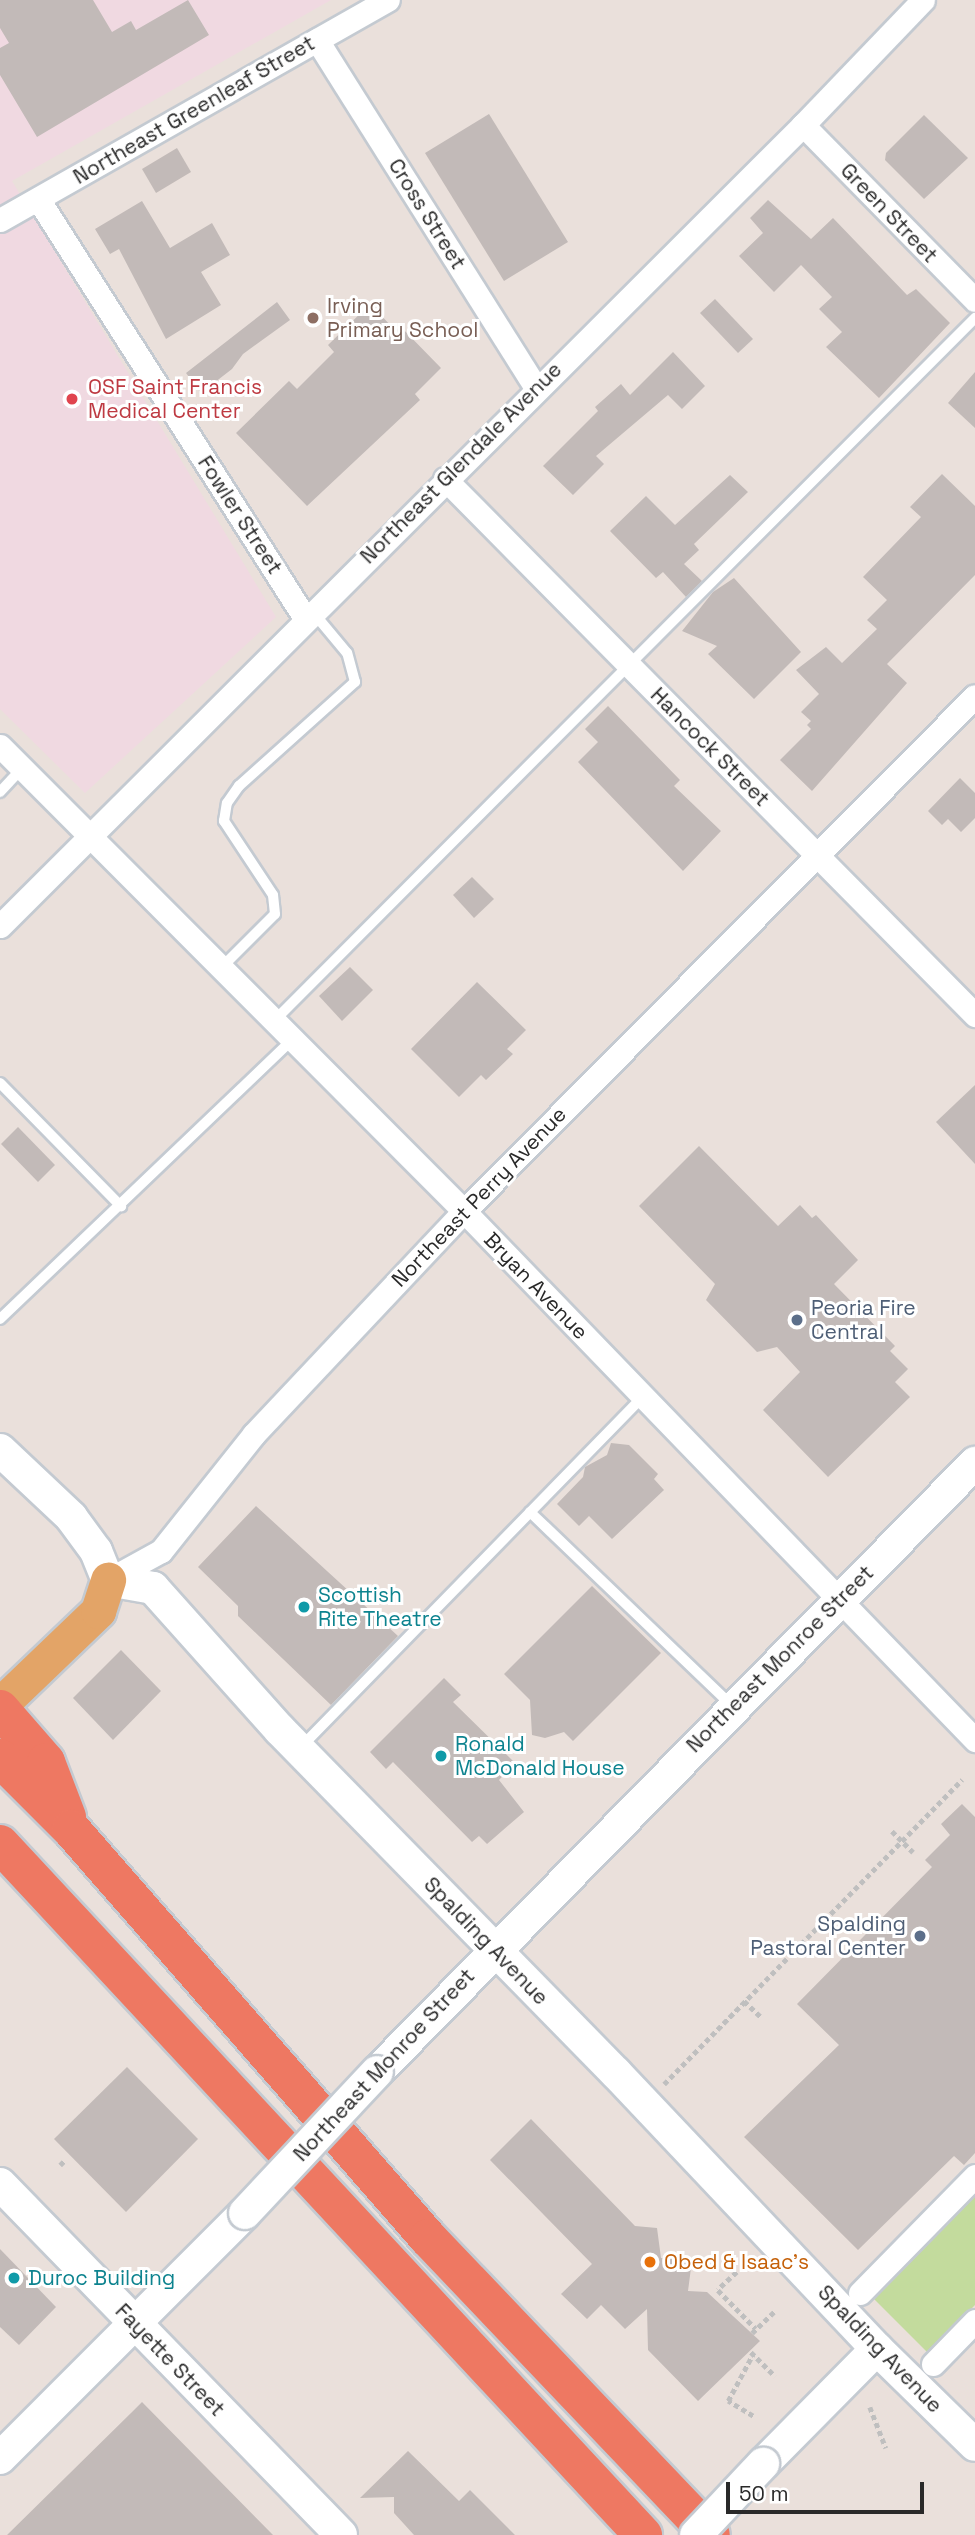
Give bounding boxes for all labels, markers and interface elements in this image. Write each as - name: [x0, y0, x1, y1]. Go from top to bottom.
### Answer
- street label: Northeast Greenleaf Street: [69, 30, 319, 190]
- street label: Cross Street: [383, 154, 471, 274]
- street label: Green Street: [835, 158, 943, 268]
- place label: Irving Primary School: [327, 293, 478, 343]
- marker: Irving Primary School: [305, 310, 321, 326]
- street label: Northeast Glendale Avenue: [355, 357, 567, 569]
- place label: OSF Saint Francis Medical Center: [88, 374, 262, 424]
- marker: OSF Saint Francis Medical Center: [62, 389, 82, 409]
- street label: Fowler Street: [192, 451, 288, 579]
- street label: Hancock Street: [645, 682, 775, 812]
- street label: Northeast Perry Avenue: [386, 1102, 572, 1292]
- street label: Bryan Avenue: [479, 1227, 593, 1345]
- place label: Peoria Fire Central: [811, 1295, 916, 1345]
- marker: Peoria Fire Central: [789, 1312, 805, 1328]
- street label: Northeast Monroe Street: [681, 1560, 879, 1758]
- place label: Scottish Rite Theatre: [318, 1582, 442, 1632]
- marker: Scottish Rite Theatre: [296, 1599, 312, 1615]
- place label: Ronald McDonald House: [455, 1731, 625, 1781]
- marker: Ronald McDonald House: [433, 1748, 449, 1764]
- street label: Spalding Avenue: [419, 1872, 553, 2010]
- place label: Spalding Pastoral Center: [750, 1911, 906, 1961]
- marker: Spalding Pastoral Center: [912, 1928, 928, 1944]
- street label: Northeast Monroe Street: [288, 1963, 480, 2167]
- place label: Obed & Isaac's: [664, 2249, 809, 2275]
- marker: Obed & Isaac's: [642, 2254, 658, 2270]
- place label: Duroc Building: [28, 2265, 175, 2291]
- marker: Duroc Building: [6, 2270, 22, 2286]
- street label: Spalding Avenue: [813, 2280, 947, 2418]
- street label: Fayette Street: [110, 2298, 230, 2422]
- scale bar: [730, 2468, 928, 2512]
- text: 50 m: [739, 2480, 789, 2507]

